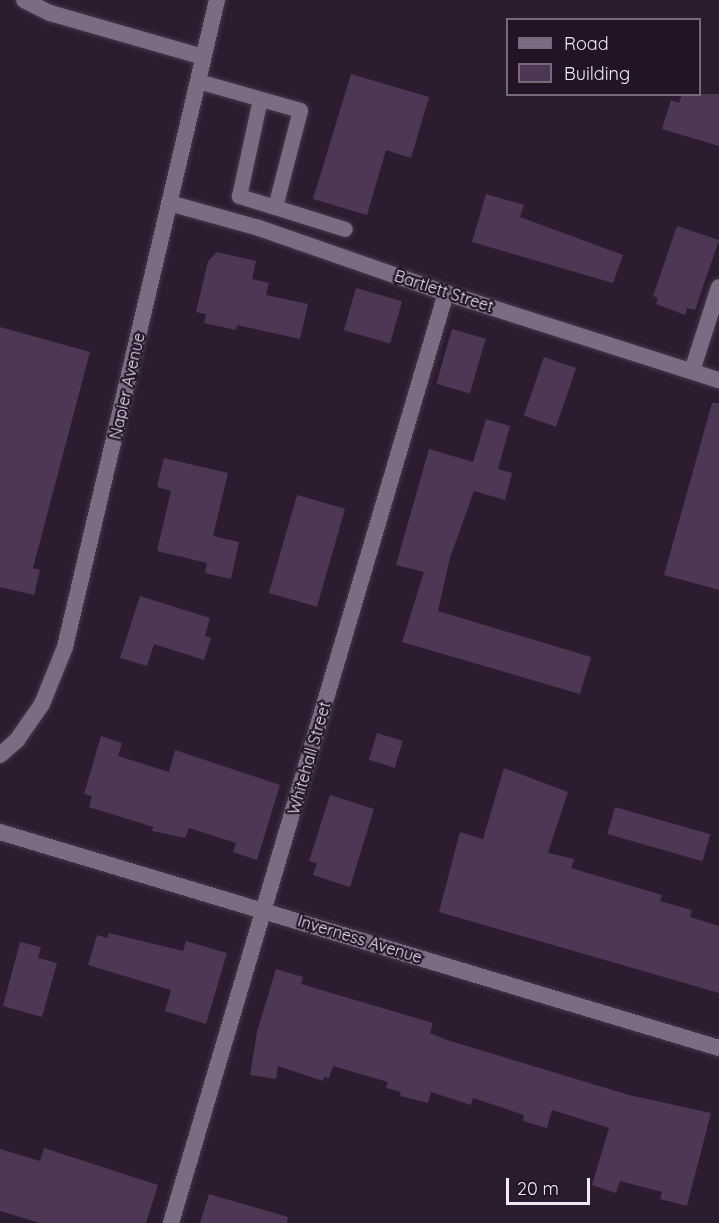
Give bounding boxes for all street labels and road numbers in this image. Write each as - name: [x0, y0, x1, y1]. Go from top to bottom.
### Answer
- street label: Bartlett Street: [392, 266, 496, 316]
- street label: Napier Avenue: [105, 331, 149, 441]
- street label: Whitehall Street: [284, 699, 334, 817]
- street label: Inverness Avenue: [295, 911, 425, 967]

